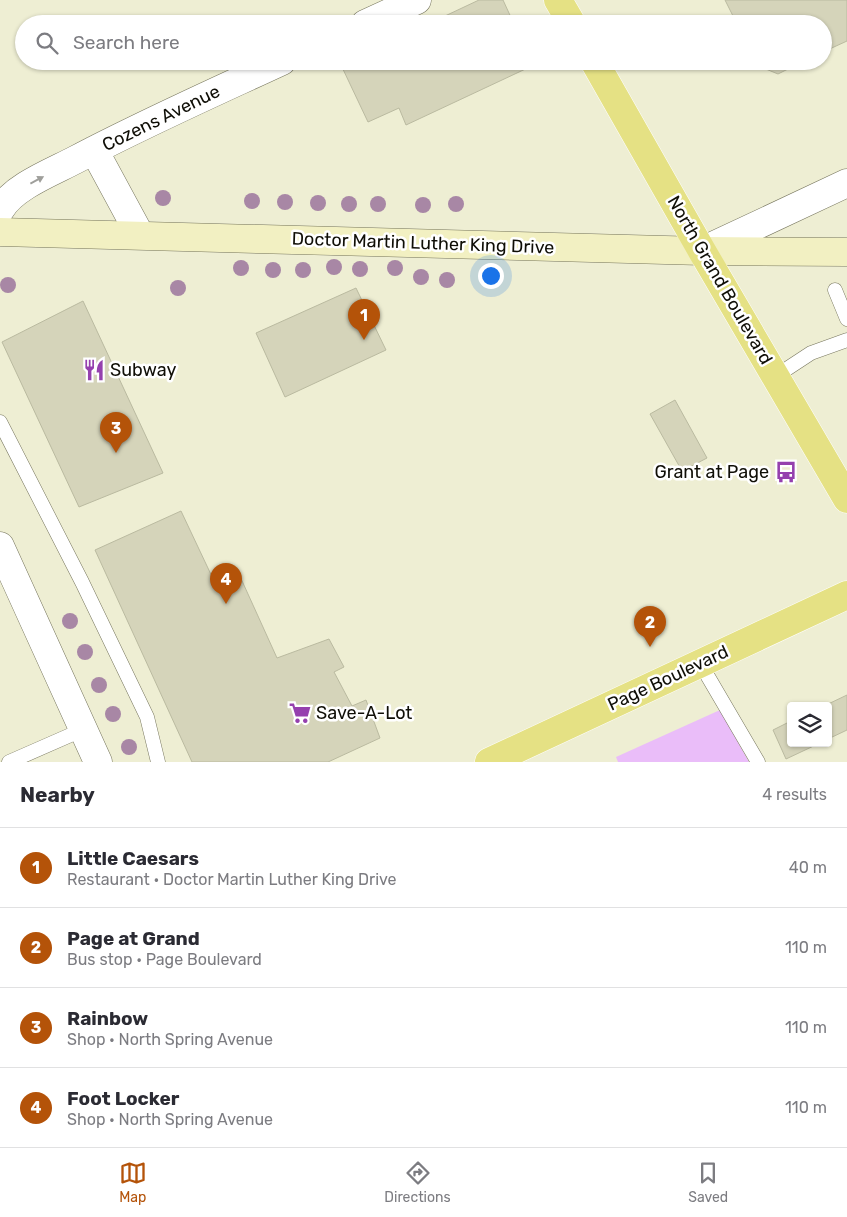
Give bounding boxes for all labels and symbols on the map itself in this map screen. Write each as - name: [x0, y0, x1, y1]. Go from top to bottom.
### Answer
- street label: Cozens Avenue: [98, 80, 224, 156]
- one-way arrow: [30, 176, 44, 184]
- street label: North Grand Boulevard: [663, 192, 777, 368]
- street label: Doctor Martin Luther King Drive: [291, 227, 555, 259]
- your location: [478, 263, 504, 289]
- pin: 1: [348, 299, 380, 340]
- restaurant icon: Subway: [81, 357, 107, 383]
- place label: Subway: [110, 359, 176, 381]
- pin: 3: [100, 412, 132, 453]
- bus stop icon: Grant at Page: [773, 459, 799, 485]
- place label: Grant at Page: [654, 461, 769, 483]
- pin: 4: [210, 563, 242, 604]
- pin: 2: [634, 606, 666, 647]
- street label: Page Boulevard: [604, 640, 732, 716]
- supermarket icon: Save-A-Lot: [287, 700, 313, 726]
- place label: Save-A-Lot: [316, 702, 412, 724]

